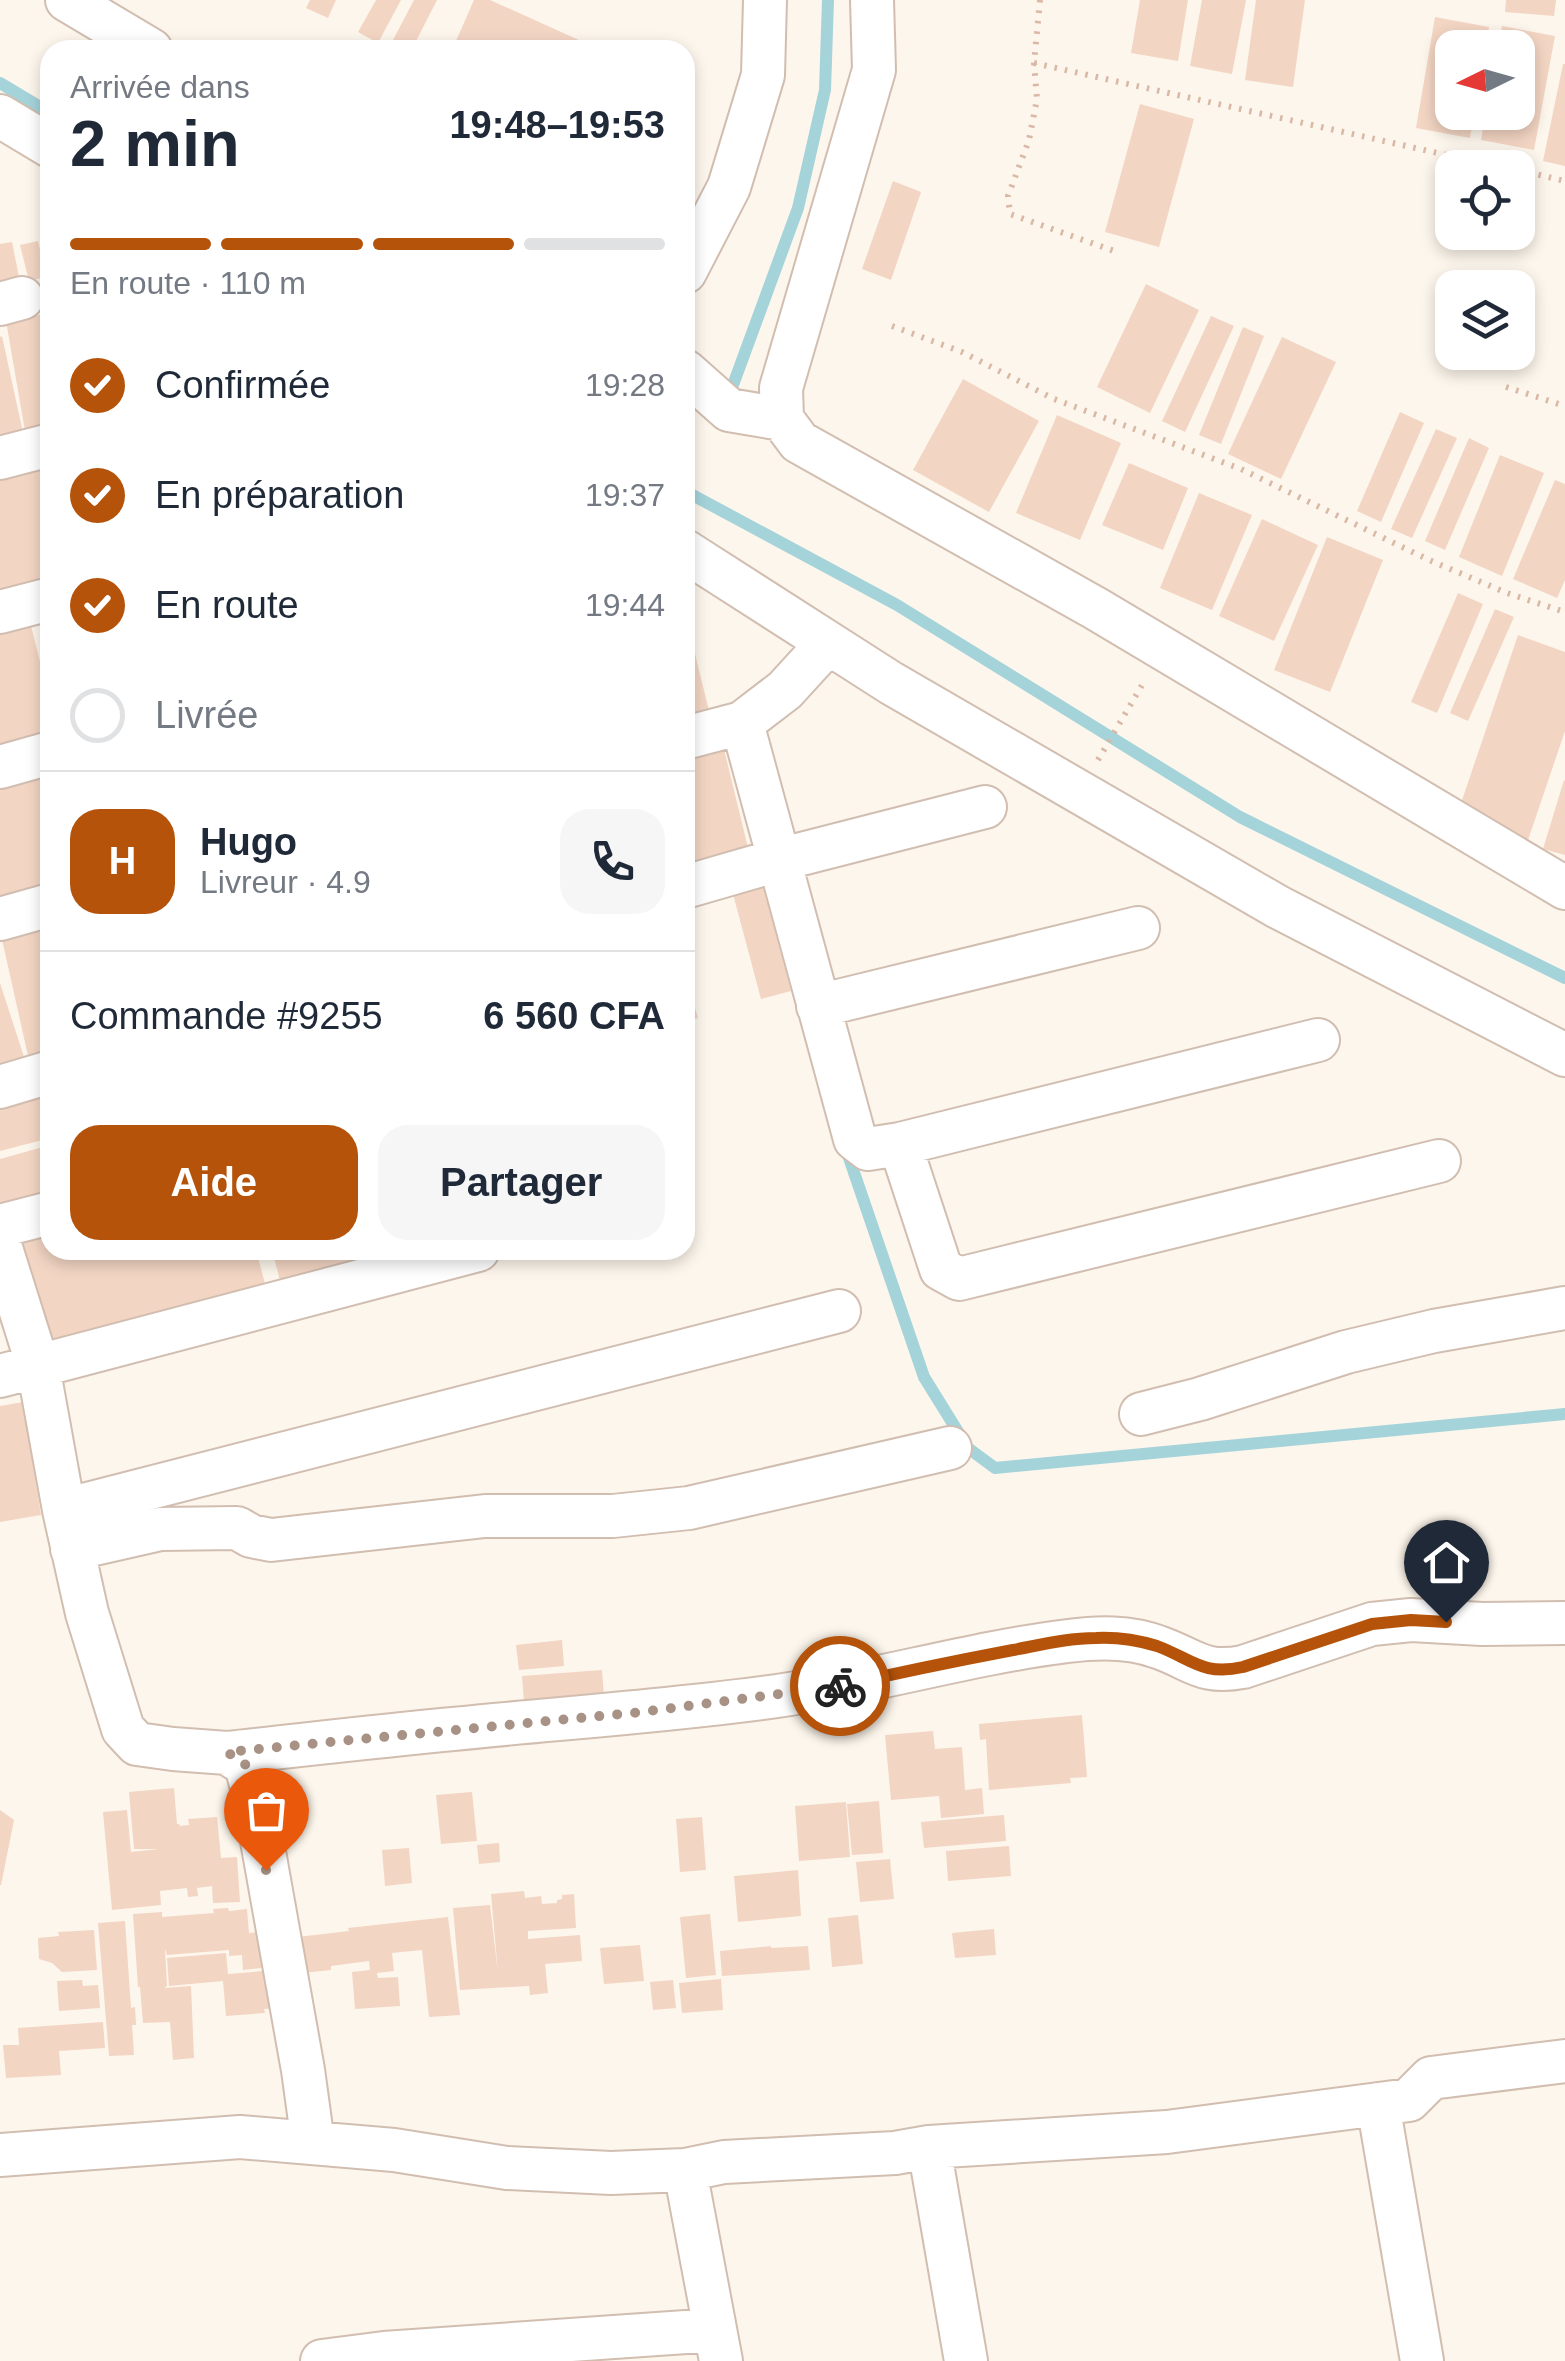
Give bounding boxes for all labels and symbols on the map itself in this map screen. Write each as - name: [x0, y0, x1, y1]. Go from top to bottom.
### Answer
- north arrow: [1435, 30, 1535, 130]
- pin: [1404, 1520, 1489, 1623]
- courier: [790, 1636, 890, 1736]
- pin: [224, 1768, 309, 1871]

